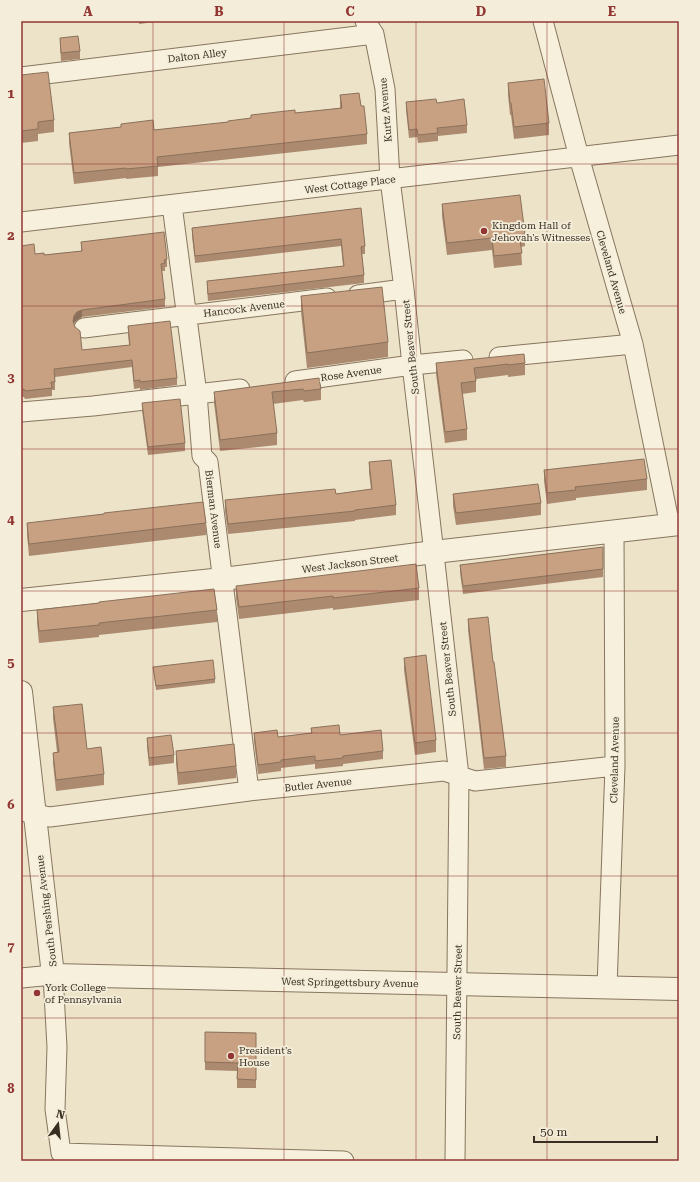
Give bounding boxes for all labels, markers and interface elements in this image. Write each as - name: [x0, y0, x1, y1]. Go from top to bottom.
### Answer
- text: A: [83, 4, 93, 19]
- text: B: [214, 4, 224, 19]
- text: C: [345, 4, 355, 19]
- text: D: [476, 4, 486, 19]
- text: E: [608, 4, 616, 19]
- street label: Dalton Alley: [167, 46, 227, 65]
- street label: Kurtz Avenue: [377, 77, 394, 143]
- text: 1: [7, 86, 15, 101]
- street label: West Cottage Place: [304, 173, 397, 196]
- place label: Kingdom Hall of Jehovah's Witnesses: [492, 220, 590, 243]
- marker: Kingdom Hall of Jehovah's Witnesses: [479, 226, 489, 236]
- text: 2: [7, 228, 15, 243]
- street label: Cleveland Avenue: [594, 229, 629, 316]
- street label: Hancock Avenue: [203, 298, 286, 319]
- street label: South Beaver Street: [400, 299, 421, 395]
- street label: Rose Avenue: [320, 364, 383, 383]
- text: 3: [7, 370, 15, 385]
- street label: Bierman Avenue: [203, 469, 224, 549]
- text: 4: [7, 512, 15, 527]
- street label: West Jackson Street: [301, 552, 399, 575]
- street label: South Beaver Street: [437, 621, 458, 717]
- text: 5: [7, 655, 15, 670]
- street label: Cleveland Avenue: [608, 716, 621, 803]
- street label: Butler Avenue: [284, 775, 353, 794]
- text: 6: [7, 797, 15, 812]
- street label: South Pershing Avenue: [34, 854, 59, 967]
- text: 7: [7, 939, 15, 954]
- street label: South Beaver Street: [451, 944, 464, 1040]
- street label: West Springettsbury Avenue: [281, 976, 419, 989]
- place label: York College of Pennsylvania: [45, 982, 122, 1005]
- marker: York College of Pennsylvania: [32, 988, 42, 998]
- place label: President's House: [239, 1045, 292, 1068]
- marker: President's House: [226, 1051, 236, 1061]
- text: 8: [7, 1081, 15, 1096]
- north arrow: [38, 1104, 78, 1144]
- text: N: [55, 1107, 67, 1122]
- scale bar: [534, 1118, 657, 1144]
- text: 50 m: [540, 1125, 567, 1139]

